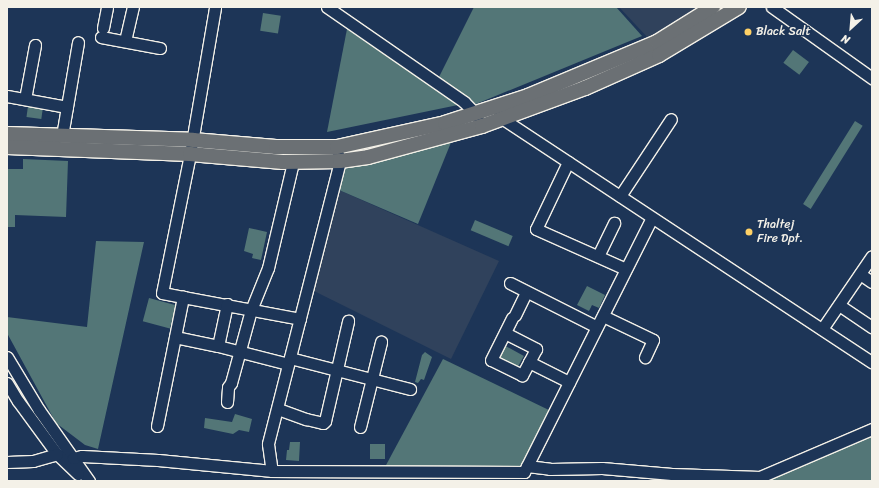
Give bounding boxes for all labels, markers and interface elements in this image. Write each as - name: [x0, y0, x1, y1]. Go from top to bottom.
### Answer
- north arrow: [831, 8, 871, 48]
- place label: Black Salt: [756, 25, 811, 39]
- marker: Black Salt: [743, 27, 753, 37]
- text: N: [838, 29, 853, 49]
- place label: Thaltej Fire Dpt.: [757, 218, 803, 246]
- marker: Thaltej Fire Dpt.: [744, 227, 754, 237]

